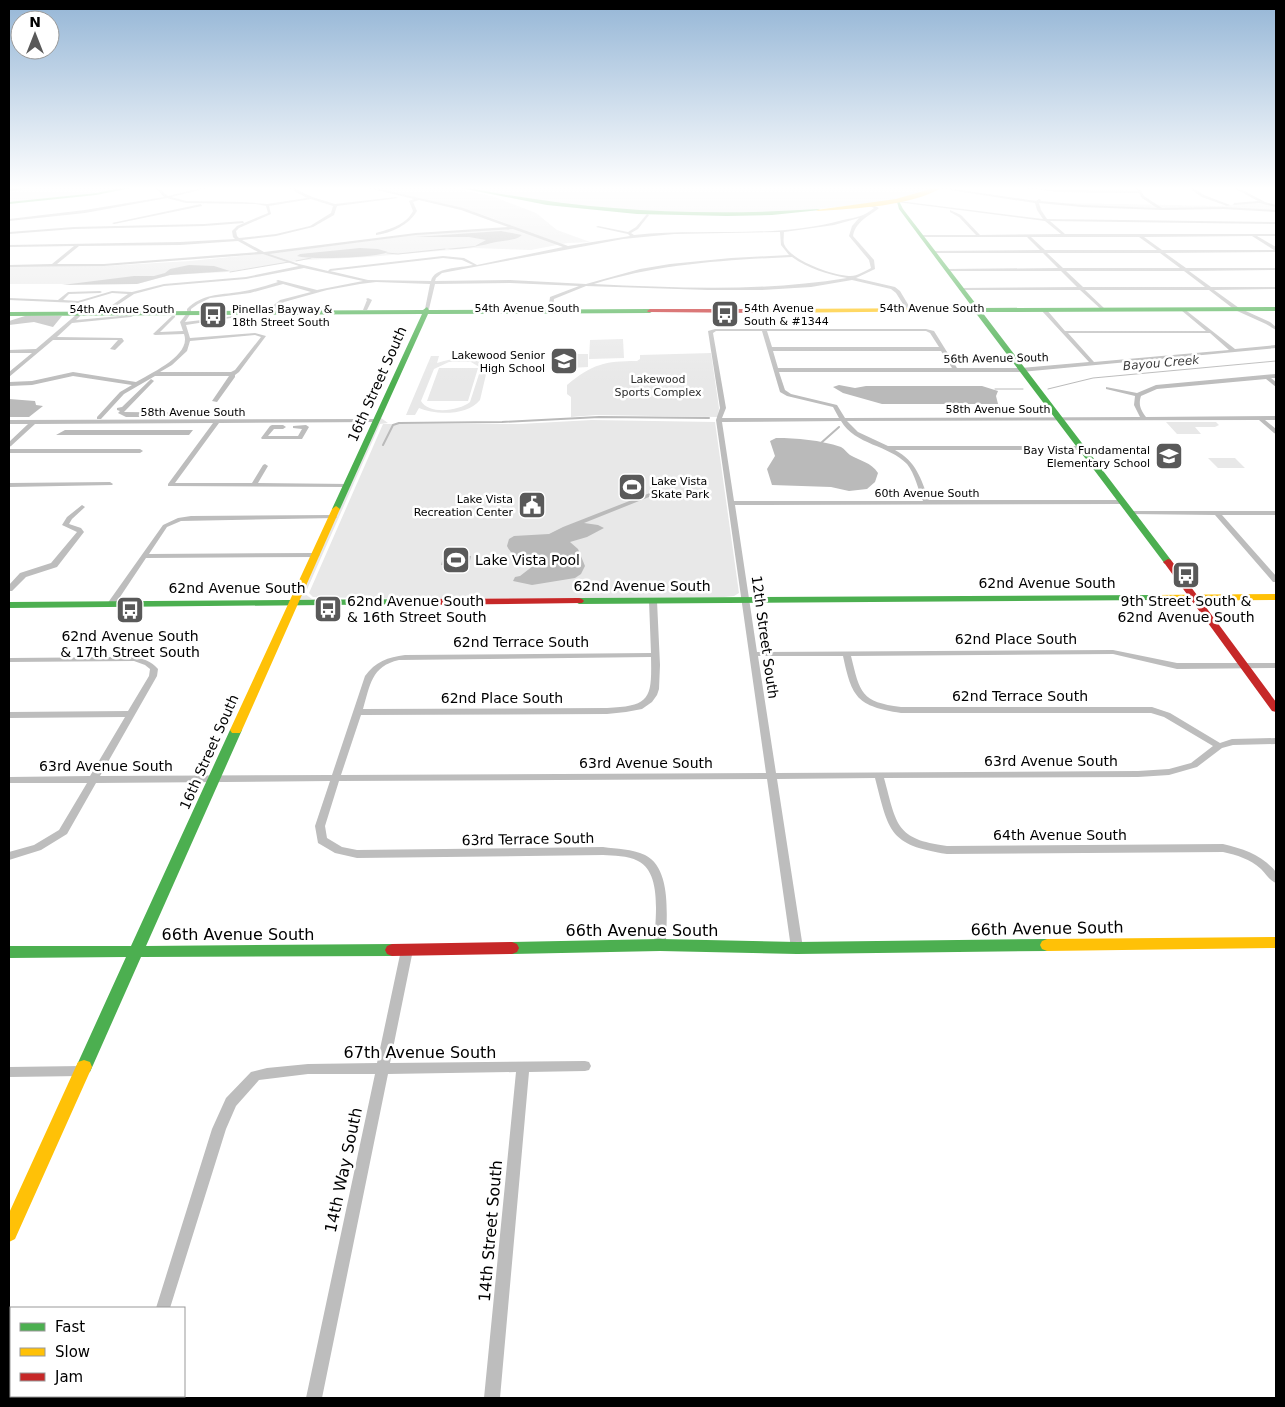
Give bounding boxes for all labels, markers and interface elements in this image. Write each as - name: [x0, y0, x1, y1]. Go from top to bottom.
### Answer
- north arrow: [10, 10, 60, 60]
- text: N: [29, 14, 41, 30]
- bus stop icon: 54th Avenue South & #1344: [710, 299, 740, 329]
- bus stop icon: Pinellas Bayway & 18th Street South: [198, 300, 228, 330]
- street label: 54th Avenue South: [474, 302, 580, 315]
- place label: 54th Avenue South & #1344: [744, 302, 829, 328]
- street label: 54th Avenue South: [879, 302, 985, 315]
- street label: 54th Avenue South: [69, 303, 175, 316]
- place label: Pinellas Bayway & 18th Street South: [232, 303, 333, 329]
- street label: 16th Street South: [344, 324, 410, 444]
- school or university icon: Lakewood Senior High School: [549, 346, 579, 376]
- place label: Lakewood Senior High School: [451, 349, 545, 375]
- street label: 56th Avenue South: [943, 351, 1049, 366]
- water label: Bayou Creek: [1122, 353, 1201, 373]
- park label: Lakewood Sports Complex: [614, 373, 702, 399]
- street label: 58th Avenue South: [945, 403, 1051, 416]
- street label: 58th Avenue South: [140, 406, 246, 419]
- school or university icon: Bay Vista Fundamental Elementary School: [1154, 441, 1184, 471]
- place label: Bay Vista Fundamental Elementary School: [1023, 444, 1150, 470]
- sports icon: Lake Vista Skate Park: [617, 472, 647, 502]
- place label: Lake Vista Skate Park: [651, 475, 710, 501]
- street label: 60th Avenue South: [874, 487, 980, 500]
- public building icon: Lake Vista Recreation Center: [517, 490, 547, 520]
- place label: Lake Vista Recreation Center: [414, 493, 513, 519]
- sports icon: Lake Vista Pool: [441, 545, 471, 575]
- place label: Lake Vista Pool: [475, 552, 580, 568]
- bus stop icon: 9th Street South & 62nd Avenue South: [1171, 560, 1201, 590]
- street label: 12th Street South: [748, 574, 782, 700]
- street label: 62nd Avenue South: [978, 575, 1116, 591]
- street label: 62nd Avenue South: [573, 578, 711, 594]
- street label: 62nd Avenue South: [168, 580, 306, 596]
- place label: 62nd Avenue South & 16th Street South: [347, 593, 487, 625]
- place label: 9th Street South & 62nd Avenue South: [1117, 593, 1255, 625]
- bus stop icon: 62nd Avenue South & 16th Street South: [313, 594, 343, 624]
- bus stop icon: 62nd Avenue South & 17th Street South: [115, 595, 145, 625]
- place label: 62nd Avenue South & 17th Street South: [60, 628, 200, 660]
- street label: 62nd Place South: [955, 631, 1077, 647]
- street label: 62nd Terrace South: [453, 634, 589, 650]
- street label: 62nd Terrace South: [952, 688, 1088, 704]
- street label: 62nd Place South: [441, 690, 563, 706]
- street label: 16th Street South: [176, 692, 242, 812]
- street label: 63rd Avenue South: [984, 753, 1118, 769]
- street label: 63rd Avenue South: [579, 755, 713, 771]
- street label: 63rd Avenue South: [39, 758, 173, 774]
- street label: 64th Avenue South: [993, 827, 1127, 843]
- street label: 63rd Terrace South: [461, 830, 595, 848]
- street label: 66th Avenue South: [970, 918, 1124, 939]
- street label: 66th Avenue South: [566, 921, 718, 940]
- street label: 66th Avenue South: [162, 925, 314, 944]
- street label: 67th Avenue South: [344, 1043, 496, 1062]
- street label: 14th Way South: [321, 1106, 366, 1234]
- street label: 14th Street South: [475, 1159, 506, 1303]
- legend: [10, 1307, 185, 1397]
- text: Fast: [55, 1318, 85, 1336]
- text: Slow: [55, 1343, 90, 1361]
- text: Jam: [54, 1368, 83, 1386]

